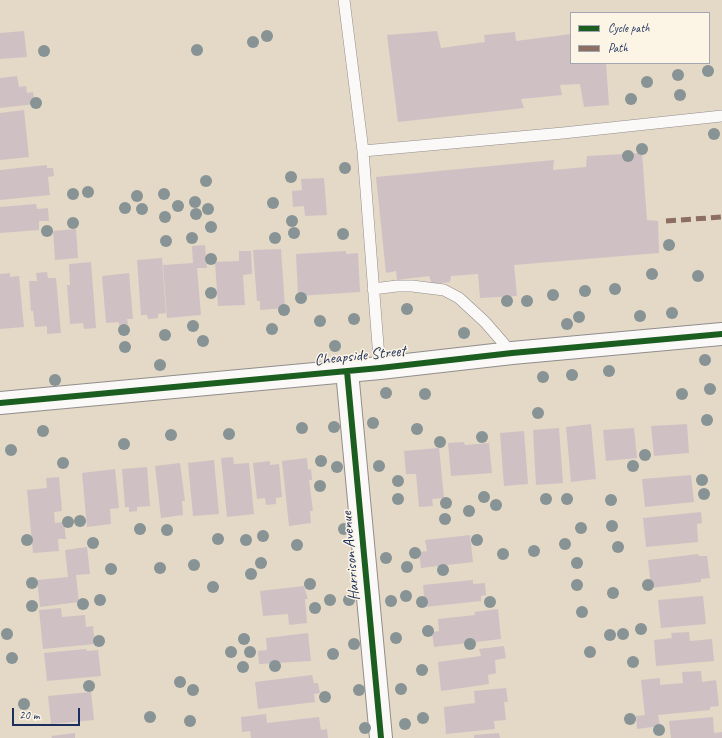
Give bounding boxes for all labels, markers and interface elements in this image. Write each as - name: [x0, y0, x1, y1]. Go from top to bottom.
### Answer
- legend: [570, 12, 710, 64]
- text: Cycle path: [608, 20, 650, 36]
- text: Path: [608, 40, 628, 56]
- street label: Cheapside Street: [314, 342, 406, 370]
- street label: Harrison Avenue: [338, 511, 364, 601]
- scale bar: [14, 700, 82, 726]
- text: 20 m: [19, 707, 39, 723]

